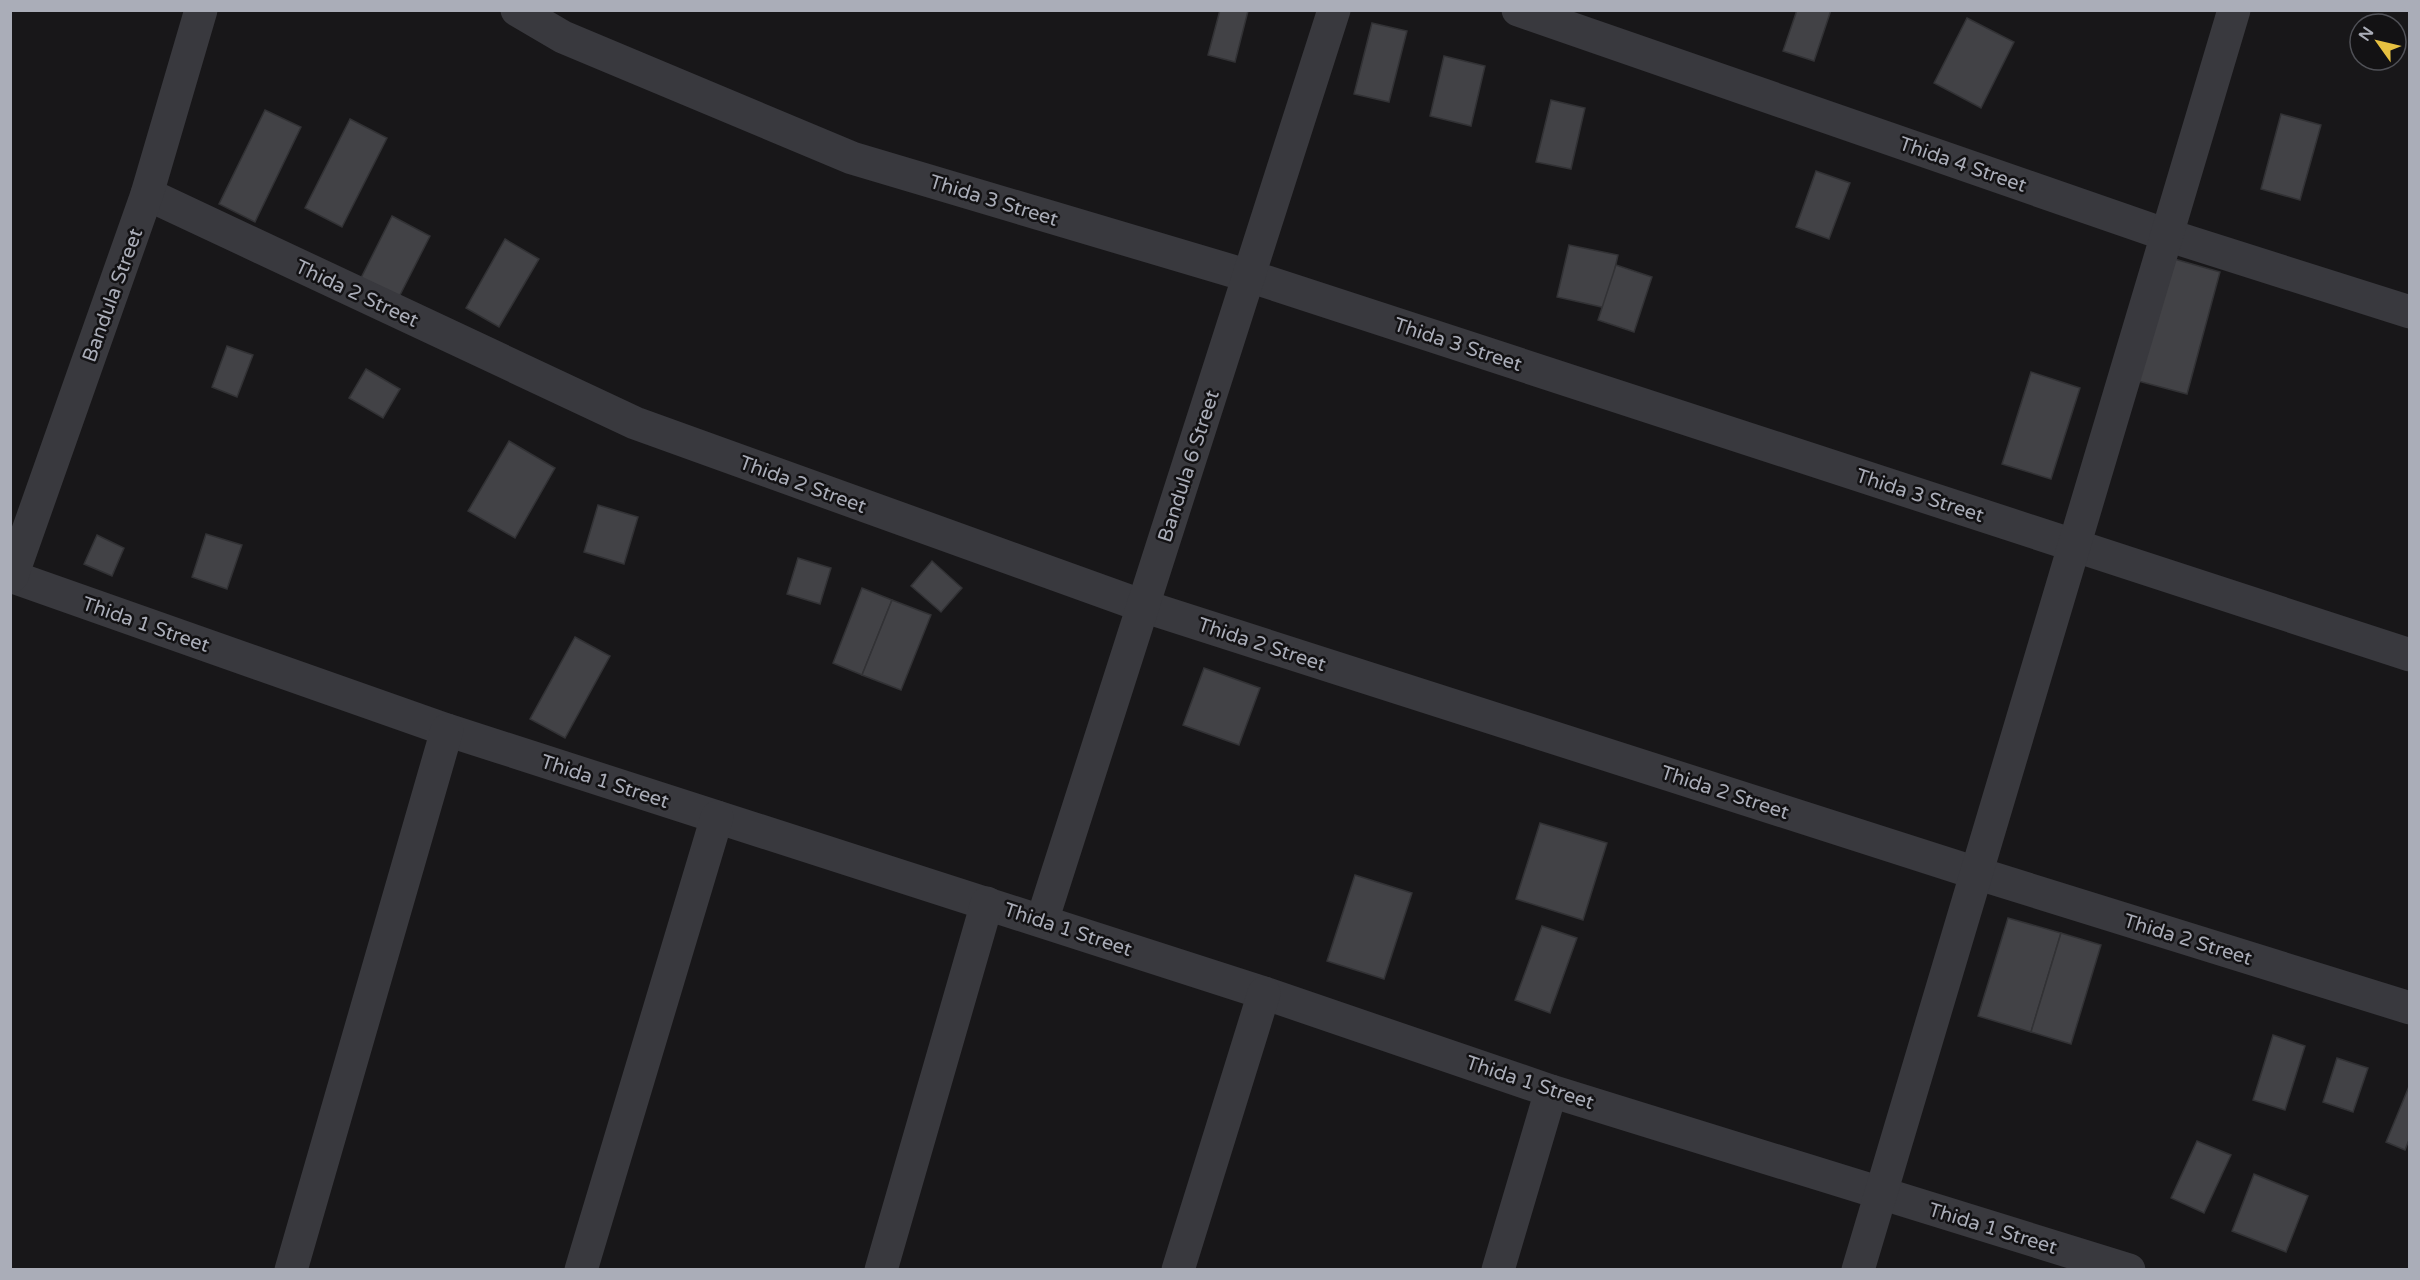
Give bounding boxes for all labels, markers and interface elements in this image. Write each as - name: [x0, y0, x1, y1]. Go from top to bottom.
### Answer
- north arrow: [2348, 12, 2408, 72]
- text: N: [2355, 23, 2378, 45]
- street label: Thida 4 Street: [1896, 132, 2030, 198]
- street label: Thida 3 Street: [927, 170, 1061, 232]
- street label: Bandula Street: [78, 225, 148, 366]
- street label: Thida 2 Street: [291, 255, 422, 333]
- street label: Thida 3 Street: [1391, 313, 1525, 377]
- street label: Bandula 6 Street: [1153, 387, 1225, 545]
- street label: Thida 2 Street: [736, 451, 870, 519]
- street label: Thida 3 Street: [1853, 464, 1987, 528]
- street label: Thida 1 Street: [79, 592, 213, 658]
- street label: Thida 2 Street: [1195, 613, 1329, 677]
- street label: Thida 1 Street: [538, 750, 672, 814]
- street label: Thida 2 Street: [1658, 761, 1792, 825]
- street label: Thida 1 Street: [1001, 898, 1135, 962]
- street label: Thida 2 Street: [2121, 909, 2255, 971]
- street label: Thida 1 Street: [1463, 1051, 1597, 1115]
- street label: Thida 1 Street: [1926, 1198, 2060, 1260]

